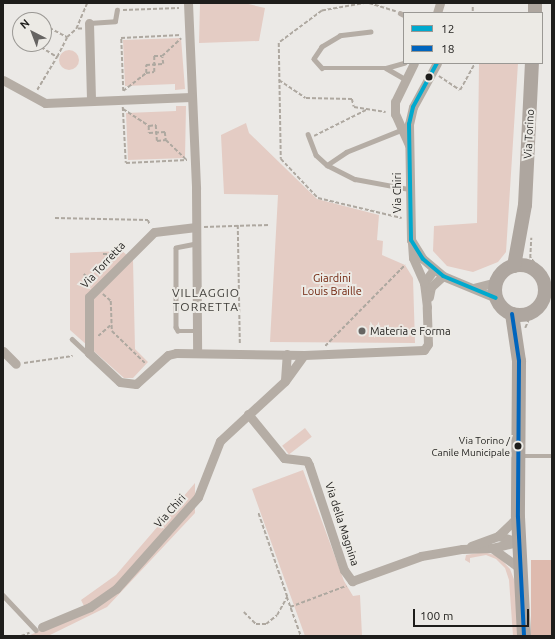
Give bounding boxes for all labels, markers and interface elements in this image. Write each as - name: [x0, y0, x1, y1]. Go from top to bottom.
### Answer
- north arrow: [12, 12, 52, 52]
- legend: [403, 12, 543, 64]
- text: N: [18, 17, 32, 31]
- text: 12: [441, 22, 455, 35]
- text: 18: [441, 42, 455, 55]
- unlabelled marker: [424, 72, 434, 82]
- street label: Via Torino: [521, 109, 537, 159]
- street label: Via Chiri: [390, 173, 404, 213]
- street label: Via Torretta: [78, 239, 128, 291]
- park label: Giardini Louis Braille: [302, 272, 362, 298]
- district label: VILLAGGIO TORRETTA: [172, 286, 240, 314]
- place label: Materia e Forma: [370, 324, 451, 338]
- marker: Materia e Forma: [357, 326, 367, 336]
- place label: Via Torino / Canile Municipale: [431, 434, 510, 458]
- marker: Via Torino / Canile Municipale: [513, 441, 523, 451]
- street label: Via della Magnina: [322, 481, 362, 567]
- street label: Via Chiri: [151, 491, 189, 531]
- scale bar: [415, 601, 531, 627]
- text: 100 m: [420, 609, 453, 622]

